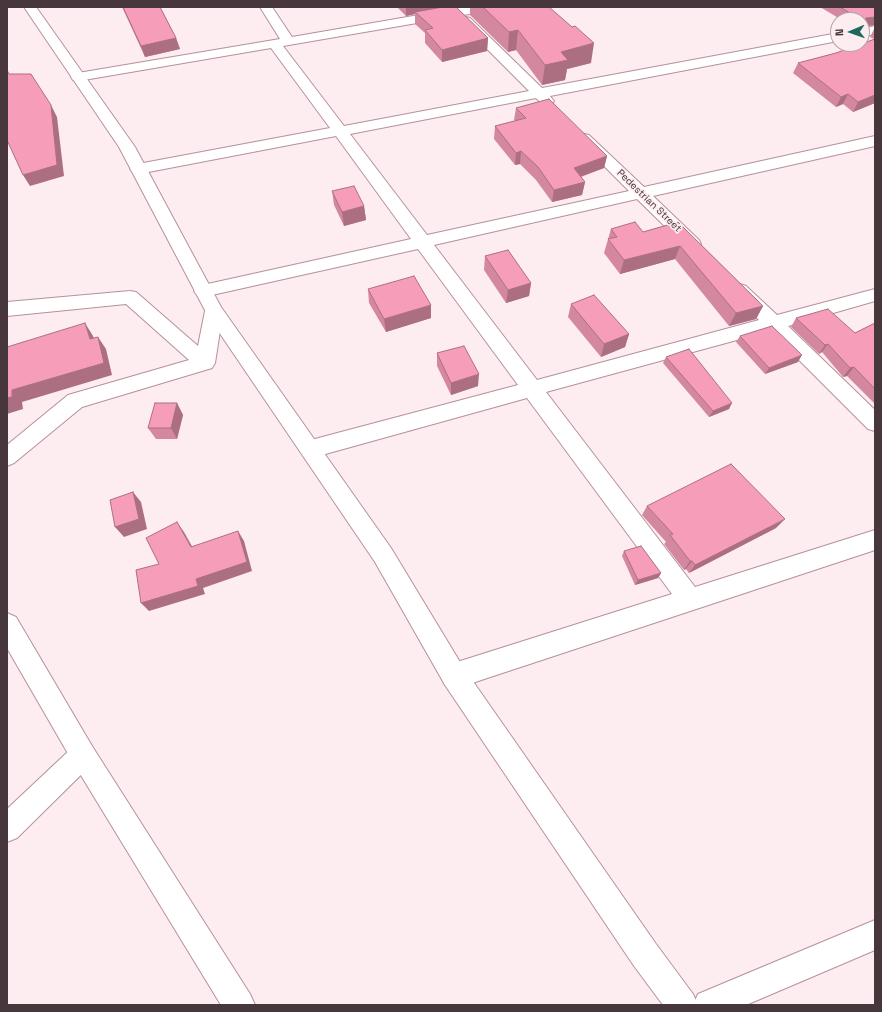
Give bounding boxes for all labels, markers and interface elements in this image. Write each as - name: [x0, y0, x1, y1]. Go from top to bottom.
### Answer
- north arrow: [830, 12, 870, 52]
- text: N: [832, 28, 846, 36]
- street label: Pedestrian Street: [614, 167, 684, 235]

